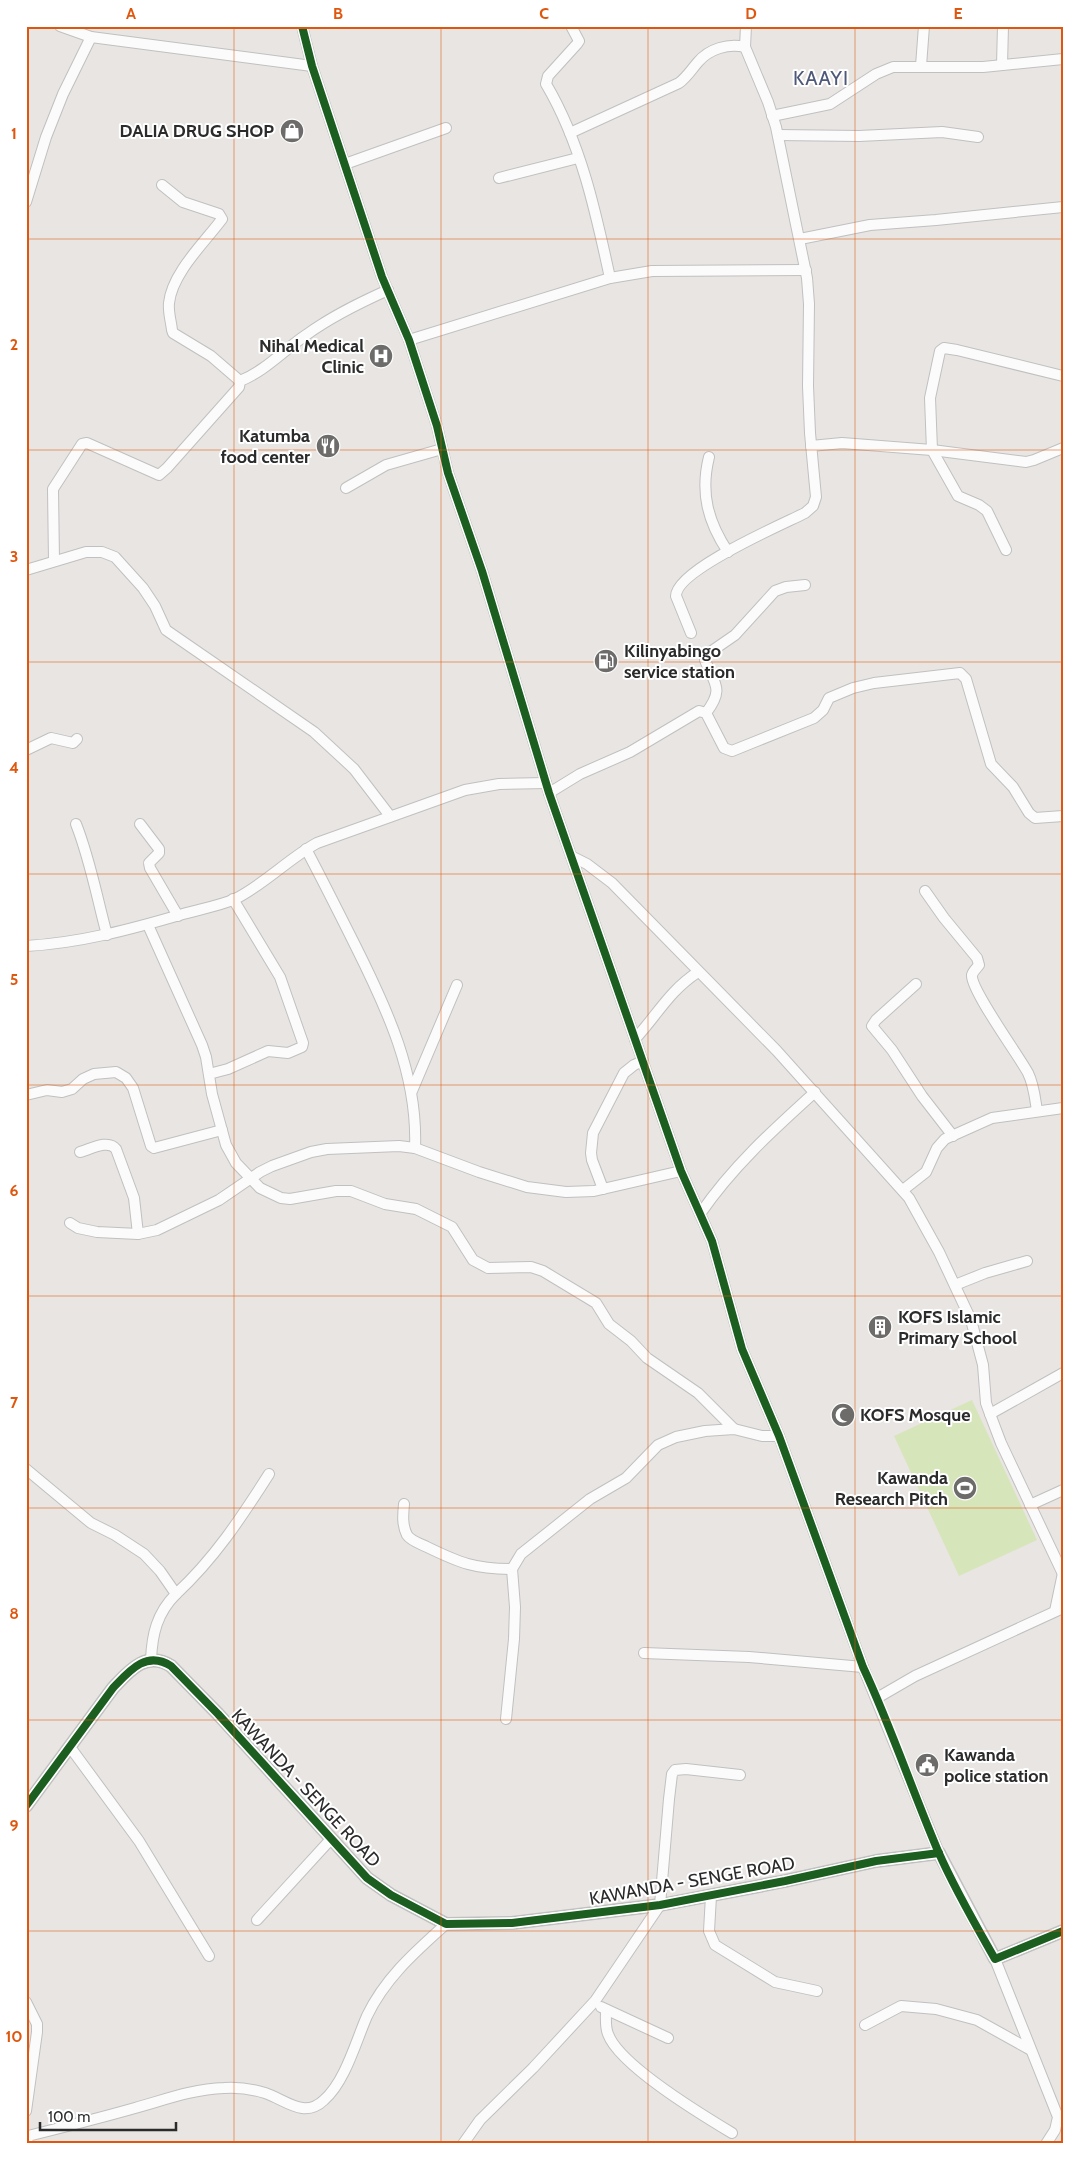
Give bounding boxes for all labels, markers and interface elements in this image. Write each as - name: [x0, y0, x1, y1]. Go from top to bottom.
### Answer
- text: A: [126, 4, 136, 23]
- text: B: [333, 4, 343, 23]
- text: C: [539, 4, 549, 23]
- text: D: [745, 4, 757, 23]
- text: E: [953, 4, 963, 23]
- district label: KAAYI: [793, 66, 849, 90]
- shop icon: DALIA DRUG SHOP: [279, 118, 305, 144]
- place label: DALIA DRUG SHOP: [119, 120, 274, 142]
- text: 1: [11, 124, 17, 143]
- text: 2: [10, 335, 18, 354]
- place label: Nihal Medical Clinic: [259, 335, 364, 378]
- hospital icon: Nihal Medical Clinic: [368, 343, 394, 369]
- place label: Katumba food center: [221, 425, 310, 468]
- restaurant icon: Katumba food center: [315, 433, 341, 459]
- text: 3: [10, 547, 18, 566]
- place label: Kilinyabingo service station: [624, 640, 735, 683]
- fuel station icon: Kilinyabingo service station: [593, 648, 619, 674]
- text: 4: [9, 758, 19, 777]
- text: 5: [10, 970, 18, 989]
- text: 6: [10, 1181, 19, 1200]
- place label: KOFS Islamic Primary School: [898, 1306, 1017, 1349]
- building icon: KOFS Islamic Primary School: [867, 1314, 893, 1340]
- text: 7: [10, 1393, 19, 1412]
- mosque icon: KOFS Mosque: [830, 1402, 856, 1428]
- place label: KOFS Mosque: [860, 1404, 971, 1426]
- place label: Kawanda Research Pitch: [835, 1467, 948, 1510]
- sports icon: Kawanda Research Pitch: [952, 1475, 978, 1501]
- text: 8: [9, 1604, 19, 1623]
- street label: KAWANDA - SENGE ROAD: [227, 1704, 385, 1872]
- place label: Kawanda police station: [944, 1744, 1048, 1787]
- public building icon: Kawanda police station: [914, 1752, 940, 1778]
- text: 9: [10, 1816, 19, 1835]
- street label: KAWANDA - SENGE ROAD: [587, 1852, 797, 1910]
- text: 10: [5, 2027, 23, 2046]
- scale bar: [40, 2100, 176, 2132]
- text: 100 m: [48, 2108, 90, 2126]

